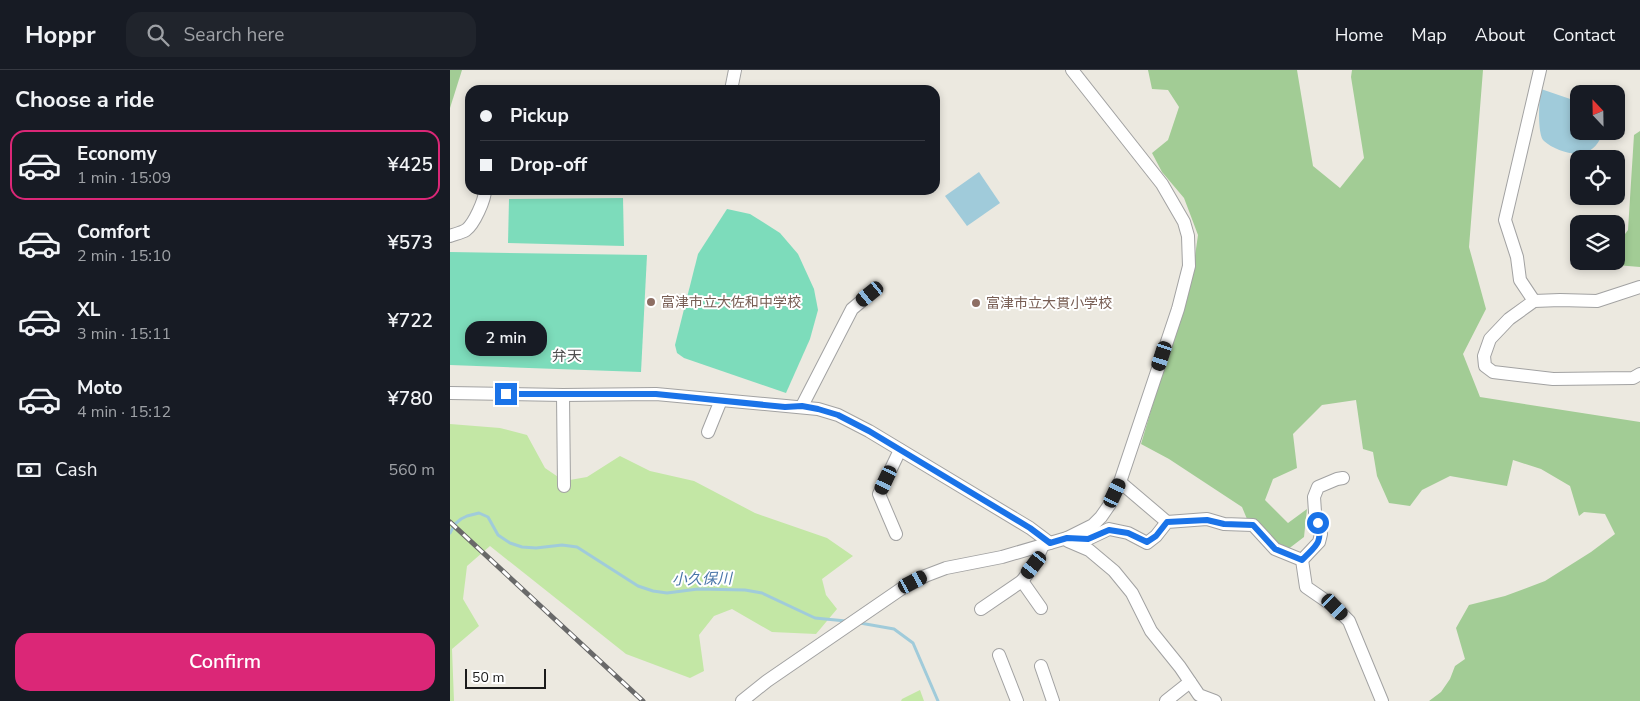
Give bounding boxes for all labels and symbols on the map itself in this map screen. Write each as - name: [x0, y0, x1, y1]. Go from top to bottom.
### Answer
- north arrow: [1570, 85, 1625, 140]
- car: [853, 279, 886, 309]
- place label: 富津市立大佐和中学校: [661, 293, 801, 312]
- place label: 富津市立大貫小学校: [986, 294, 1112, 313]
- marker: 富津市立大佐和中学校: [645, 296, 657, 308]
- marker: 富津市立大貫小学校: [970, 297, 982, 309]
- callout: 2 min: [465, 322, 547, 356]
- car: [1150, 339, 1173, 373]
- district label: 弁天: [552, 346, 582, 366]
- route end: [495, 383, 517, 405]
- car: [872, 463, 899, 497]
- car: [1101, 476, 1128, 510]
- route start: [1307, 512, 1329, 534]
- car: [1018, 549, 1049, 581]
- water label: 小久保川: [672, 568, 734, 590]
- car: [896, 568, 929, 596]
- car: [1319, 591, 1350, 623]
- scale bar: [465, 666, 546, 689]

